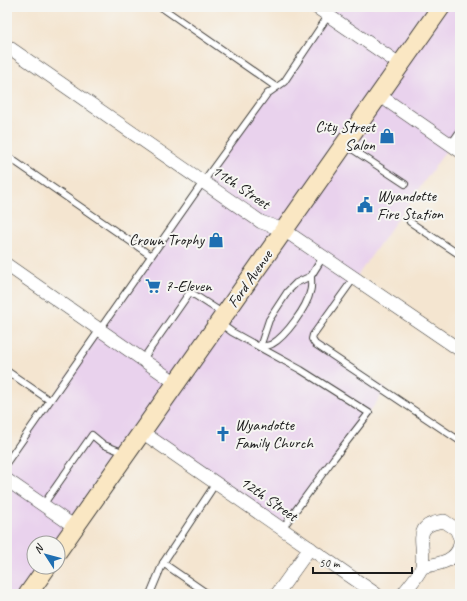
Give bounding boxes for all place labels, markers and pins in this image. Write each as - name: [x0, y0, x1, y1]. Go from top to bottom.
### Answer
- place label: City Street Salon: [315, 117, 377, 155]
- shop icon: City Street Salon: [378, 127, 396, 145]
- place label: Wyandotte Fire Station: [377, 186, 444, 224]
- public building icon: Wyandotte Fire Station: [356, 196, 374, 214]
- place label: Crown Trophy: [129, 230, 206, 250]
- shop icon: Crown Trophy: [207, 231, 225, 249]
- place label: 7-Eleven: [165, 276, 212, 296]
- supermarket icon: 7-Eleven: [144, 277, 162, 295]
- place label: Wyandotte Family Church: [235, 415, 314, 453]
- church icon: Wyandotte Family Church: [214, 425, 232, 443]

